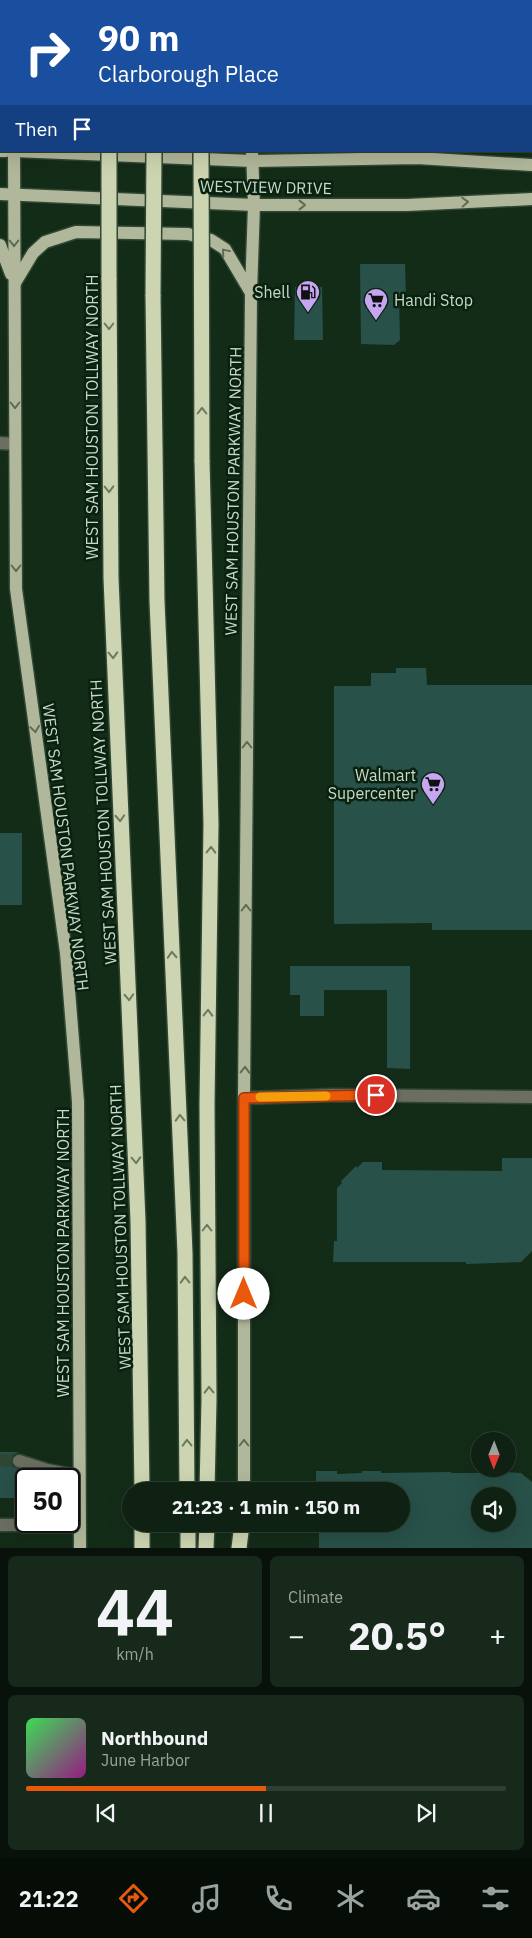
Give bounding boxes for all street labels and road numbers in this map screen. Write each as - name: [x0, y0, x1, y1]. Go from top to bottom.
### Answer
- street label: WESTVIEW DRIVE: [200, 176, 332, 198]
- street label: WEST SAM HOUSTON TOLLWAY NORTH: [82, 274, 102, 560]
- street label: WEST SAM HOUSTON PARKWAY NORTH: [220, 346, 246, 636]
- street label: WEST SAM HOUSTON TOLLWAY NORTH: [86, 679, 120, 965]
- street label: WEST SAM HOUSTON PARKWAY NORTH: [38, 702, 94, 992]
- street label: WEST SAM HOUSTON TOLLWAY NORTH: [105, 1084, 135, 1370]
- street label: WEST SAM HOUSTON PARKWAY NORTH: [53, 1109, 73, 1398]

